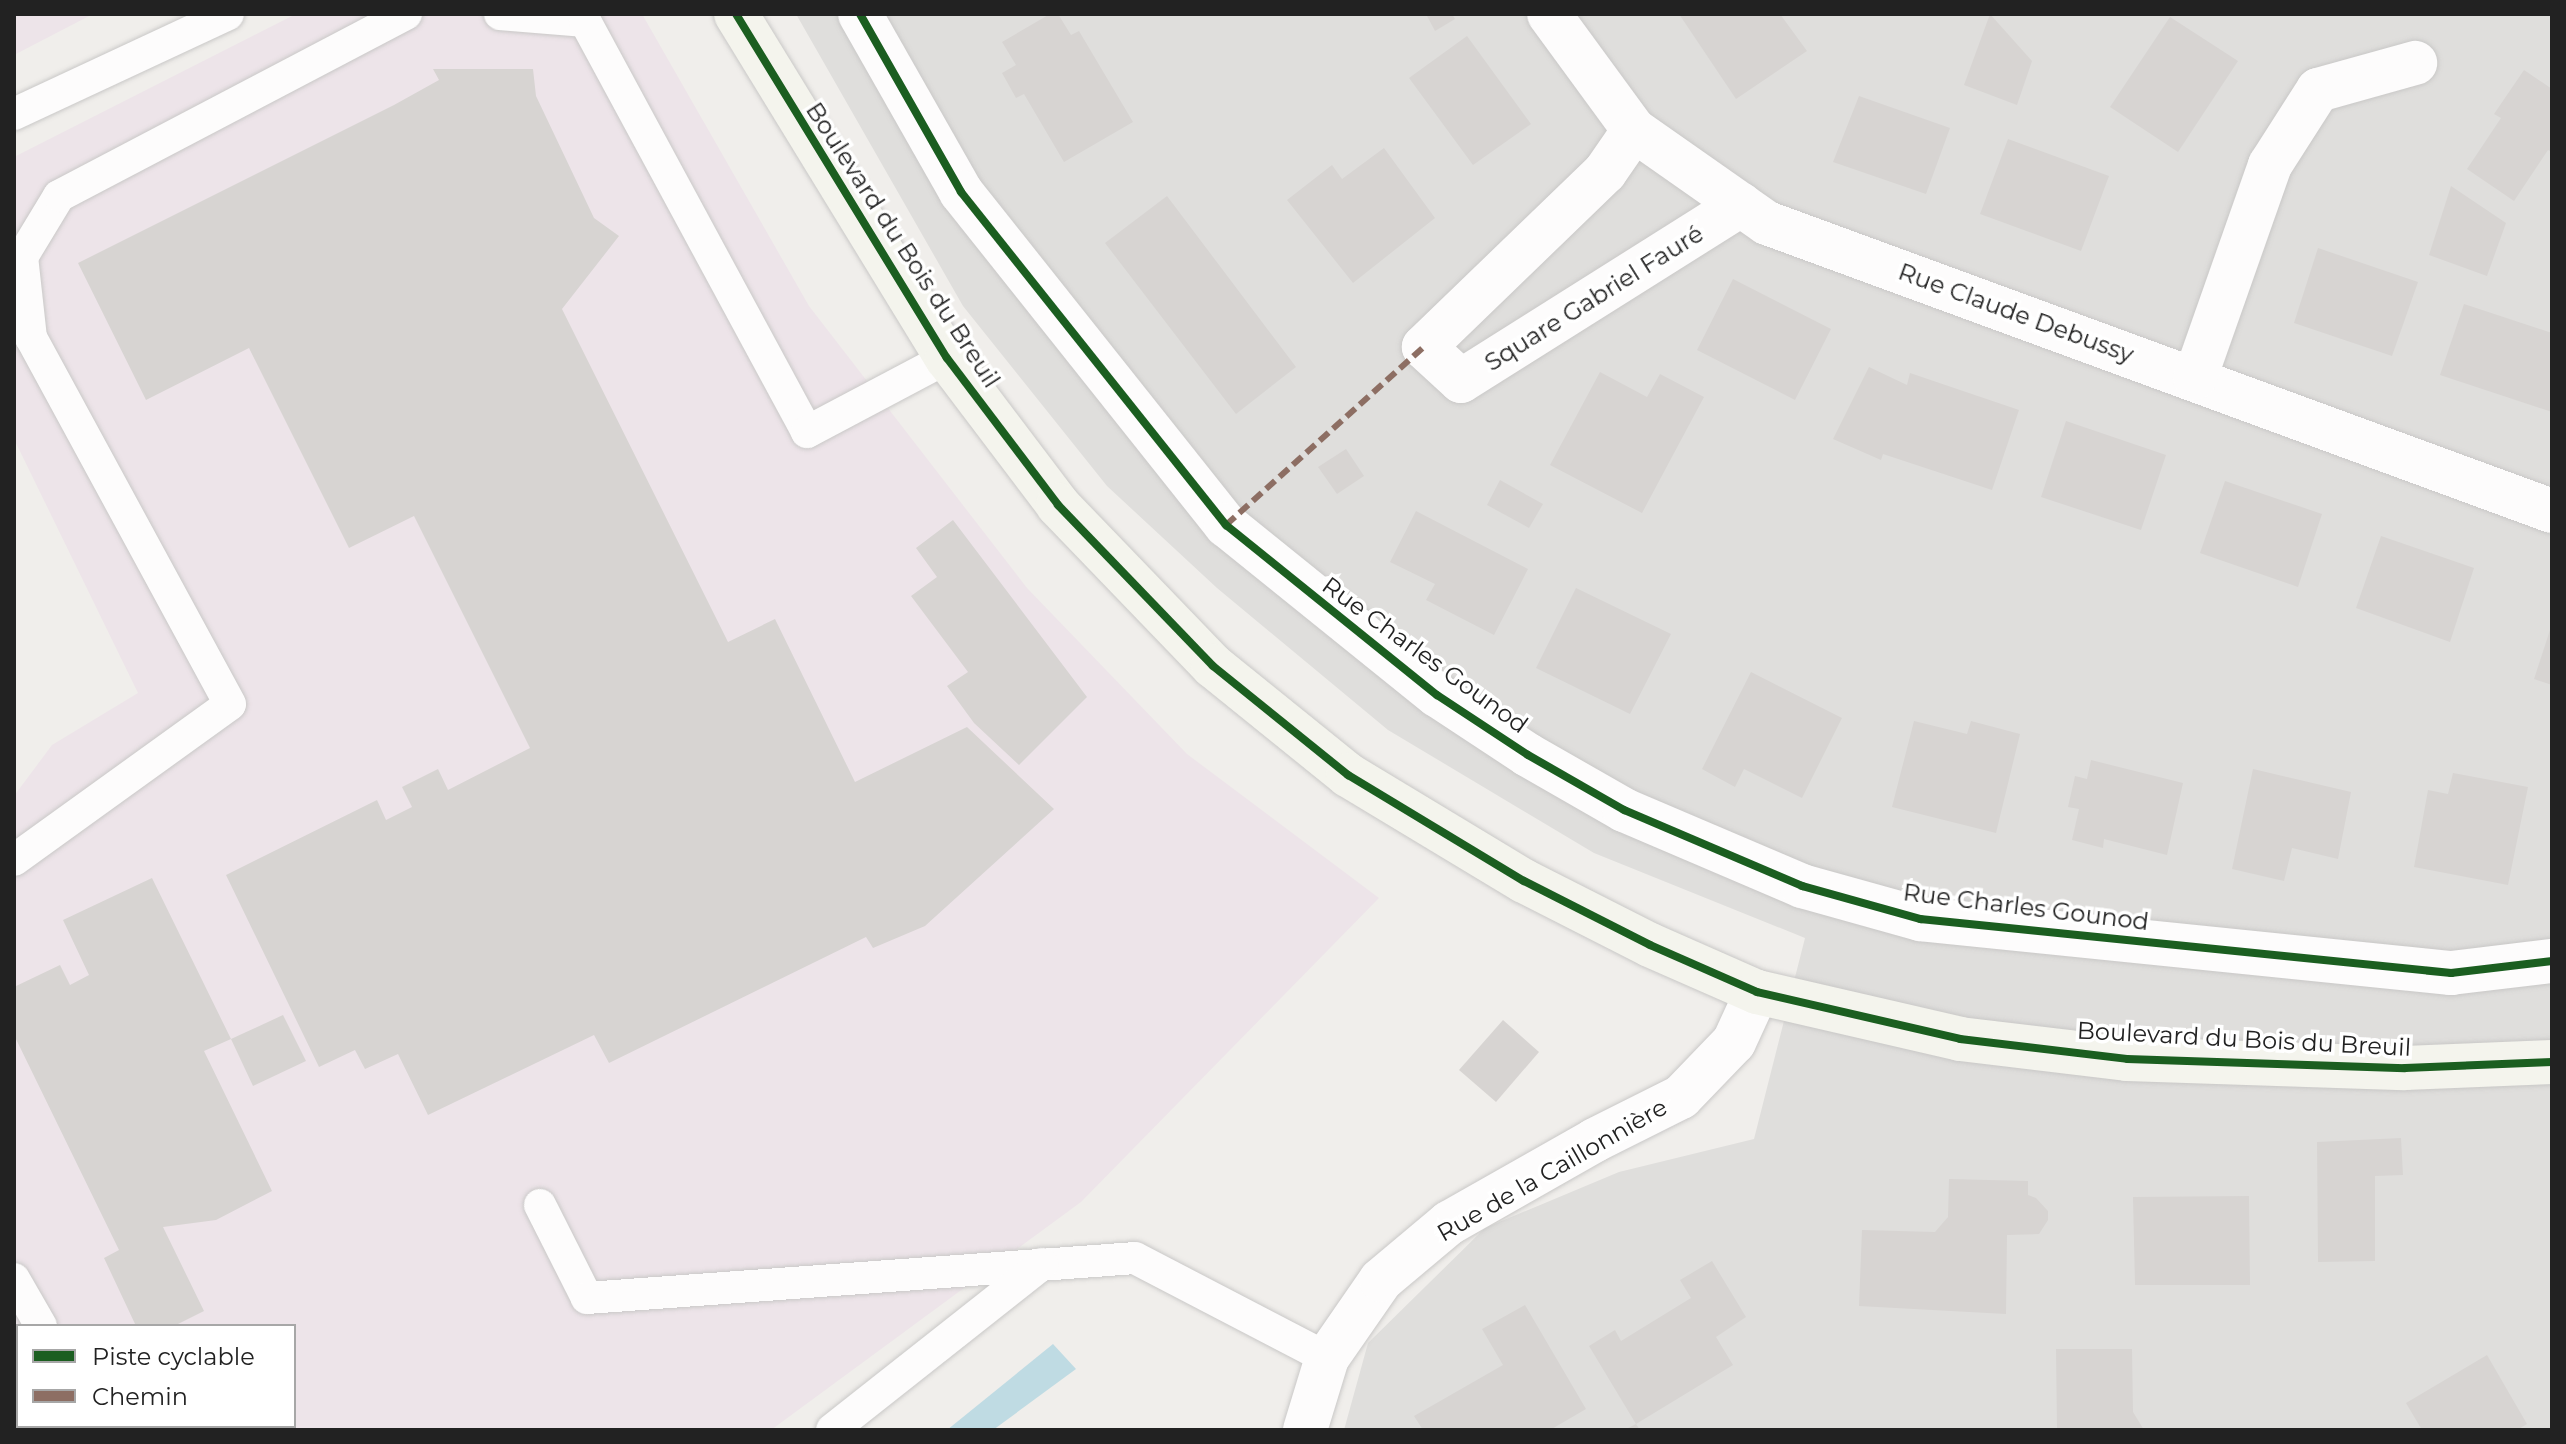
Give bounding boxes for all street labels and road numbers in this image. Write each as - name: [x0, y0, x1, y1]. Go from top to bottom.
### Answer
- street label: Boulevard du Bois du Breuil: [800, 97, 1006, 393]
- street label: Square Gabriel Fauré: [1479, 219, 1709, 377]
- street label: Rue Claude Debussy: [1894, 257, 2138, 369]
- street label: Rue Charles Gounod: [1316, 571, 1534, 739]
- street label: Rue Charles Gounod: [1902, 878, 2150, 936]
- street label: Boulevard du Bois du Breuil: [2076, 1016, 2412, 1062]
- street label: Rue de la Caillonnière: [1432, 1092, 1672, 1248]

